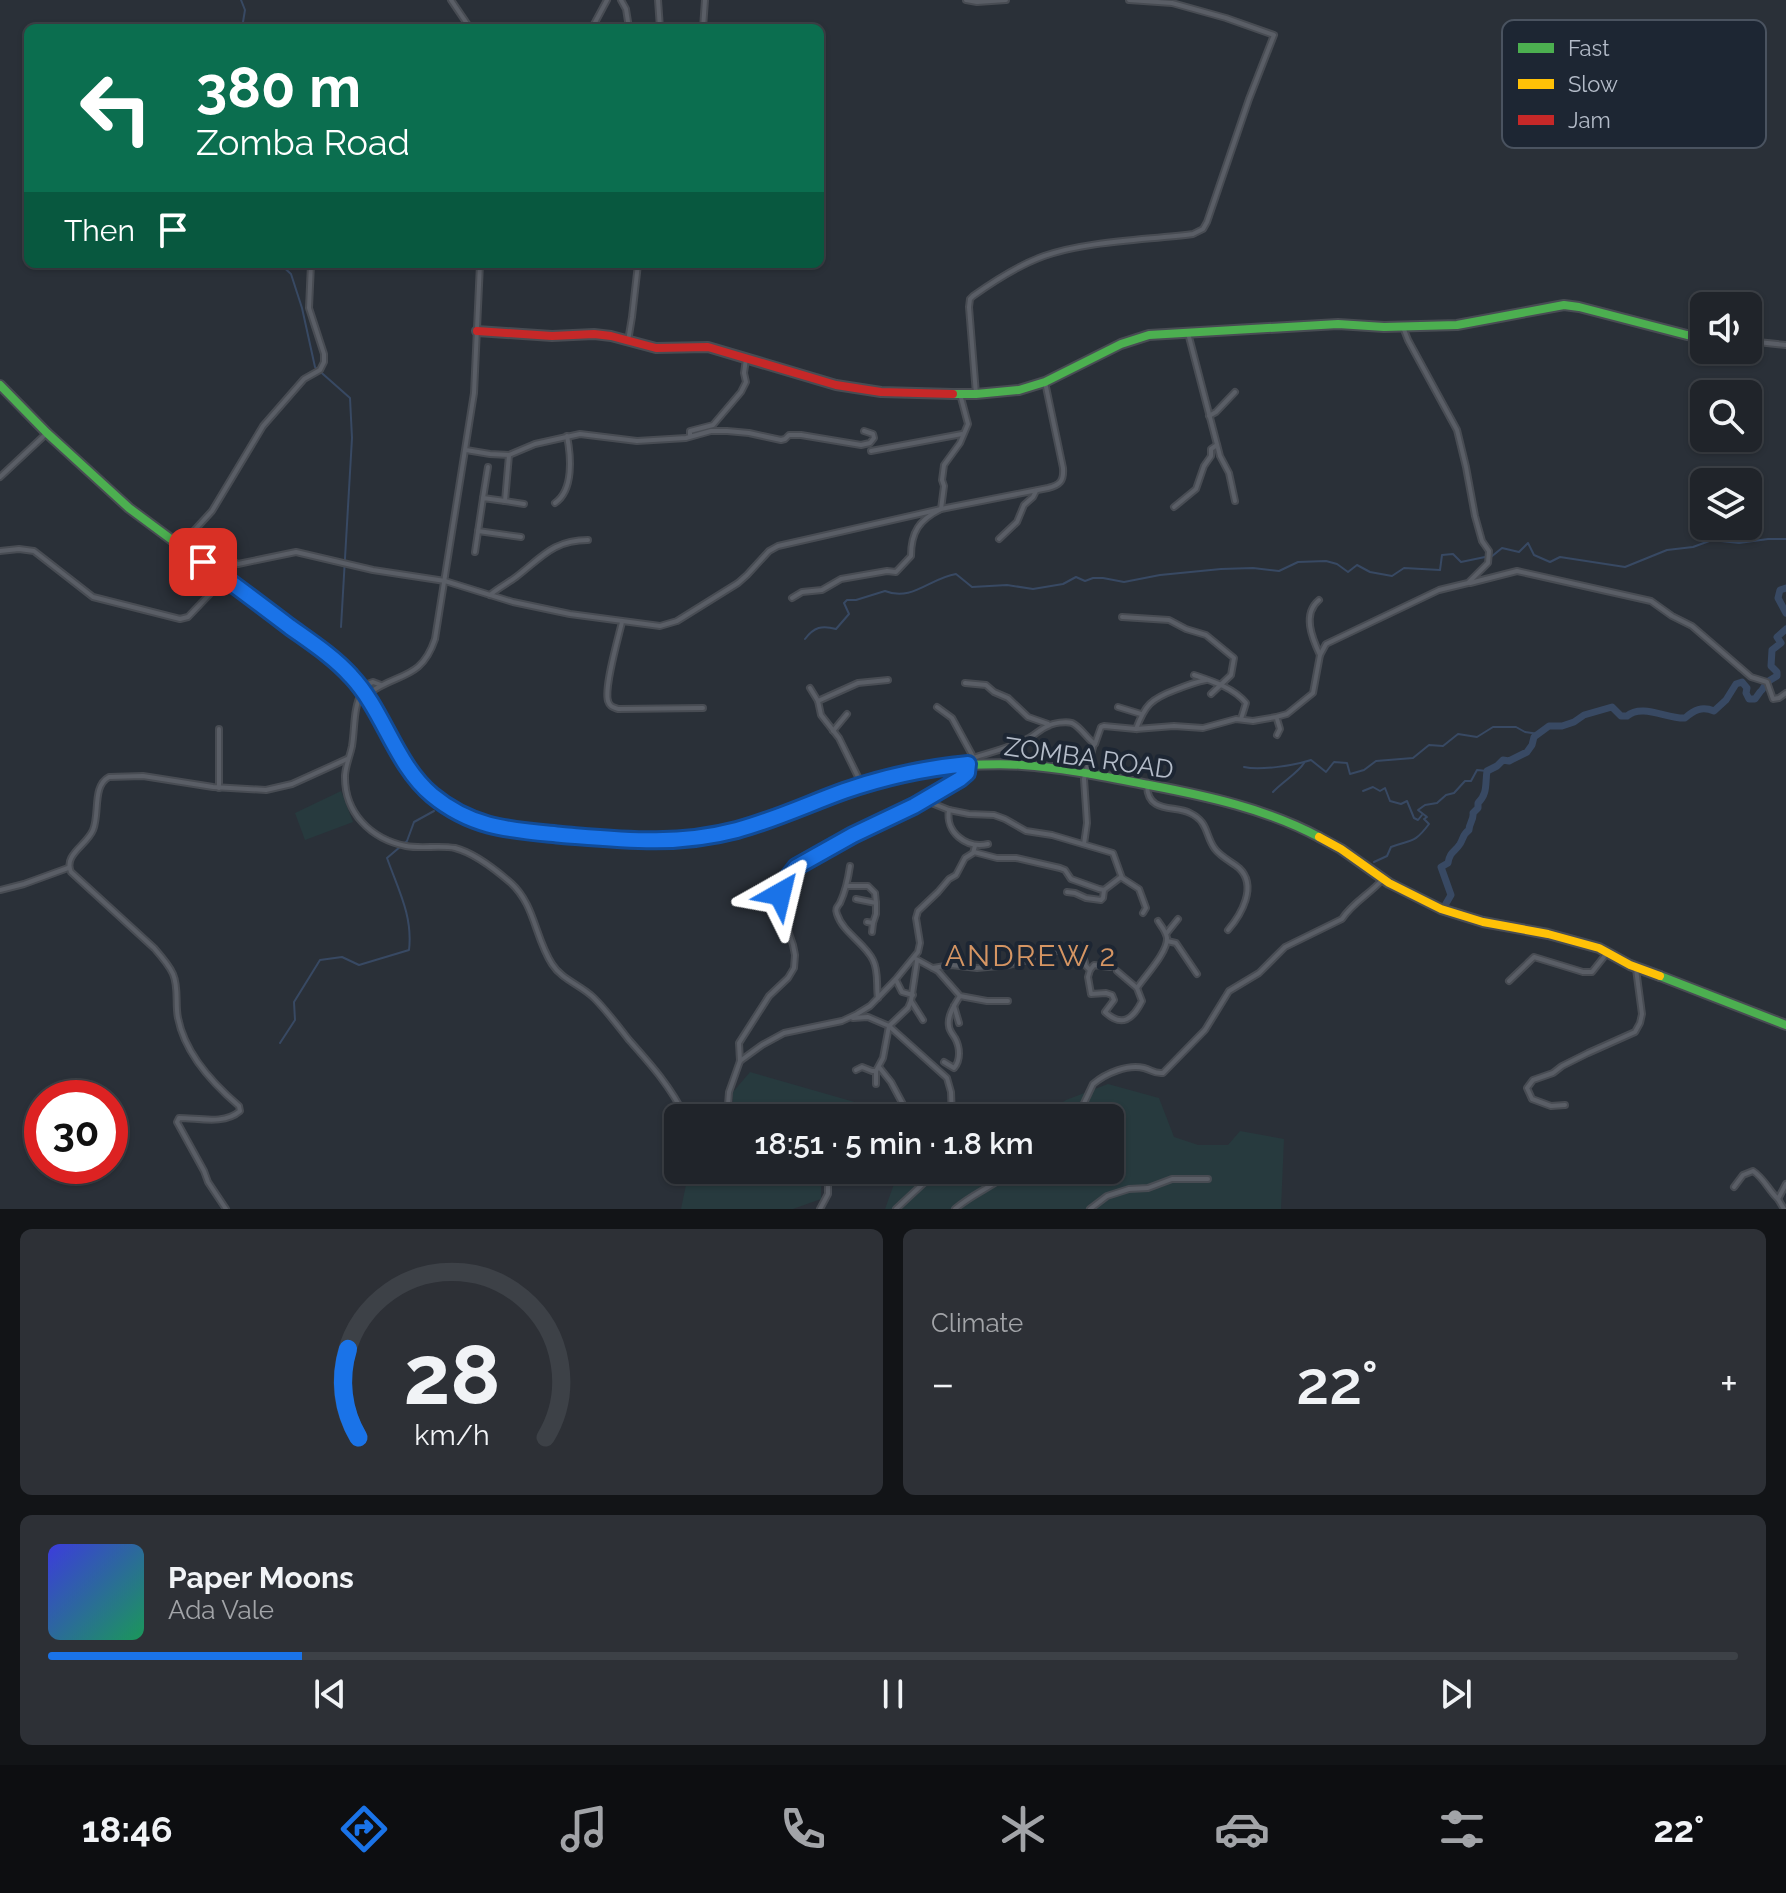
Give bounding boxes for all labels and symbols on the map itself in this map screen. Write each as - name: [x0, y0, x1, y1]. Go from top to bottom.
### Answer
- legend: [1502, 20, 1766, 148]
- text: Fast: [1568, 35, 1610, 61]
- text: Slow: [1568, 71, 1618, 97]
- text: Jam: [1568, 107, 1611, 133]
- pin: [169, 528, 237, 596]
- street label: ZOMBA ROAD: [1002, 731, 1176, 785]
- position arrow: [738, 852, 822, 936]
- district label: ANDREW 2: [945, 938, 1117, 973]
- speed limit sign: 30: [24, 1080, 128, 1184]

